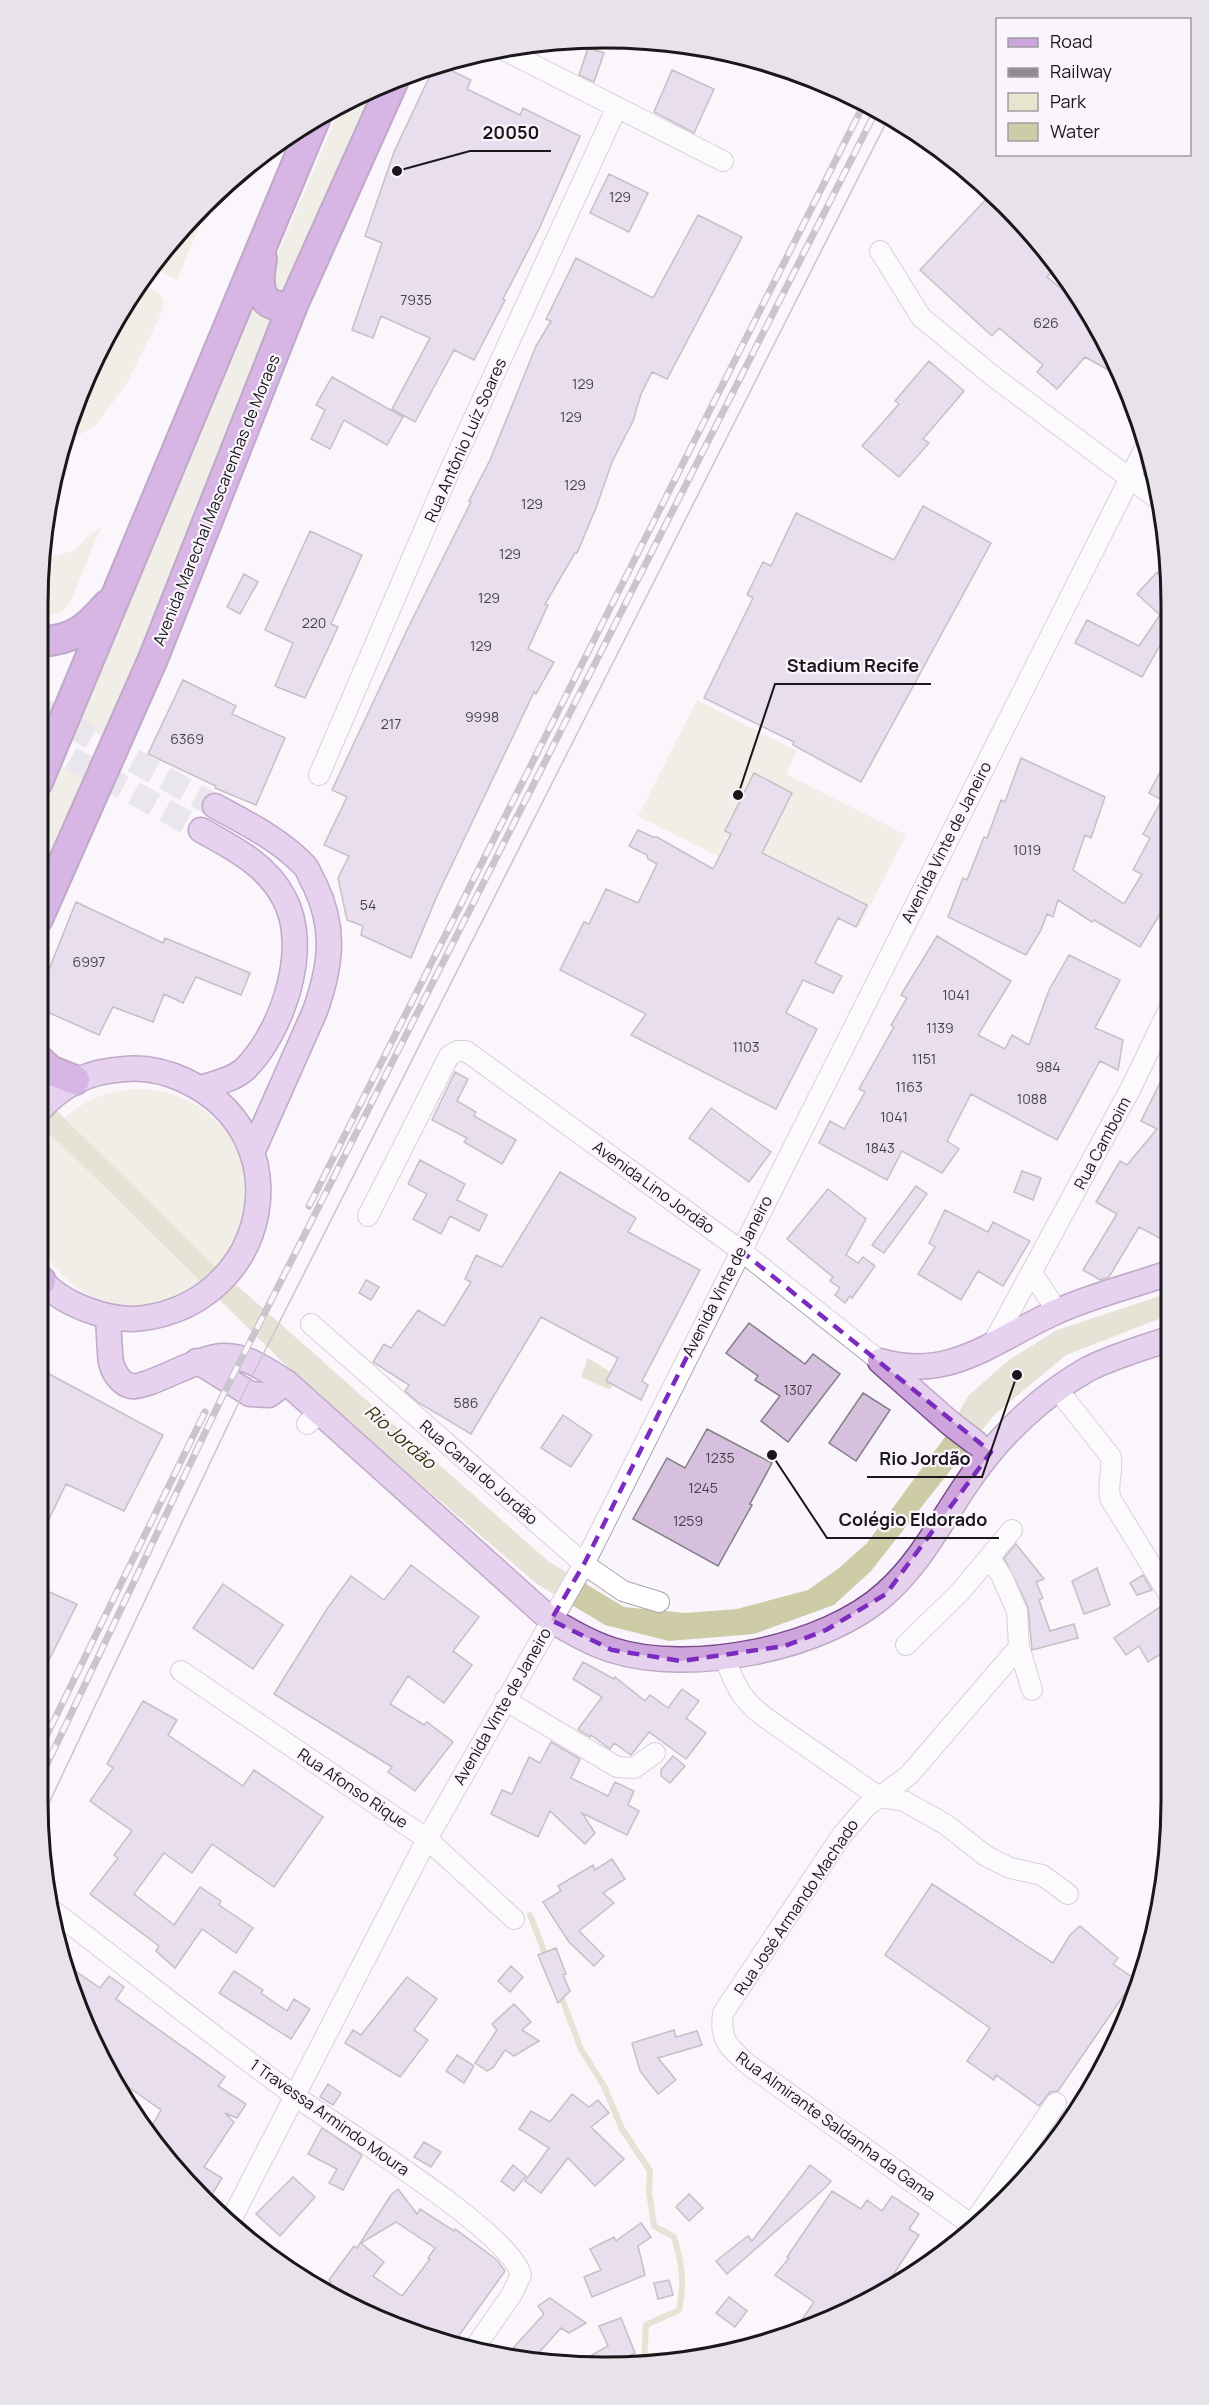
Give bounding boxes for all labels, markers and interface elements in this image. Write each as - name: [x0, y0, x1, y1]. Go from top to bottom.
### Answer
- legend: [996, 18, 1191, 156]
- text: Road: [1050, 29, 1093, 53]
- text: Railway: [1050, 59, 1112, 83]
- text: Park: [1050, 89, 1087, 113]
- callout: 20050: [470, 115, 551, 151]
- text: Water: [1050, 119, 1100, 143]
- text: 20050: [483, 120, 539, 144]
- house number: 129: [609, 187, 631, 206]
- house number: 7935: [400, 290, 432, 309]
- house number: 626: [1033, 313, 1059, 332]
- street label: Avenida Marechal Mascarenhas de Moraes: [147, 351, 285, 649]
- street label: Rua Antônio Luíz Soares: [419, 354, 511, 526]
- house number: 129: [572, 374, 594, 393]
- house number: 129: [560, 407, 582, 426]
- house number: 129: [564, 475, 586, 494]
- house number: 129: [521, 494, 543, 513]
- house number: 129: [499, 544, 521, 563]
- house number: 129: [478, 588, 500, 607]
- house number: 220: [302, 613, 326, 632]
- house number: 129: [470, 636, 492, 655]
- callout: Stadium Recife: [775, 648, 931, 684]
- text: Stadium Recife: [787, 653, 919, 677]
- house number: 9998: [465, 707, 499, 726]
- house number: 217: [381, 714, 401, 733]
- house number: 6369: [170, 729, 204, 748]
- street label: Avenida Vinte de Janeiro: [896, 758, 996, 926]
- house number: 1019: [1013, 840, 1041, 859]
- house number: 54: [360, 895, 376, 914]
- house number: 6997: [73, 952, 105, 971]
- house number: 1041: [942, 985, 970, 1004]
- house number: 1139: [926, 1018, 954, 1037]
- house number: 1103: [732, 1037, 760, 1056]
- house number: 1151: [912, 1049, 936, 1068]
- house number: 984: [1035, 1057, 1061, 1076]
- house number: 1163: [895, 1077, 923, 1096]
- house number: 1088: [1017, 1089, 1047, 1108]
- street label: Rua Camboim: [1068, 1093, 1136, 1193]
- house number: 1041: [880, 1107, 908, 1126]
- street label: Avenida Lino Jordão: [589, 1135, 719, 1239]
- house number: 1843: [865, 1138, 895, 1157]
- street label: Avenida Vinte de Janeiro: [677, 1192, 777, 1360]
- house number: 1307: [784, 1380, 812, 1399]
- house number: 586: [454, 1393, 478, 1412]
- water label: Rio Jordão: [360, 1399, 442, 1475]
- street label: Rua Canal do Jordão: [415, 1415, 543, 1529]
- callout: Rio Jordão: [867, 1441, 982, 1477]
- text: Rio Jordão: [879, 1446, 971, 1470]
- house number: 1235: [705, 1448, 735, 1467]
- house number: 1245: [688, 1478, 718, 1497]
- callout: Colégio Eldorado: [827, 1502, 999, 1538]
- text: Colégio Eldorado: [839, 1507, 987, 1531]
- house number: 1259: [673, 1511, 703, 1530]
- street label: Avenida Vinte de Janeiro: [448, 1623, 556, 1789]
- street label: Rua Afonso Rique: [293, 1743, 413, 1833]
- street label: Rua José Armando Machado: [729, 1815, 863, 1999]
- street label: Rua Almirante Saldanha da Gama: [732, 2046, 940, 2206]
- street label: 1 Travessa Armindo Moura: [246, 2054, 414, 2180]

